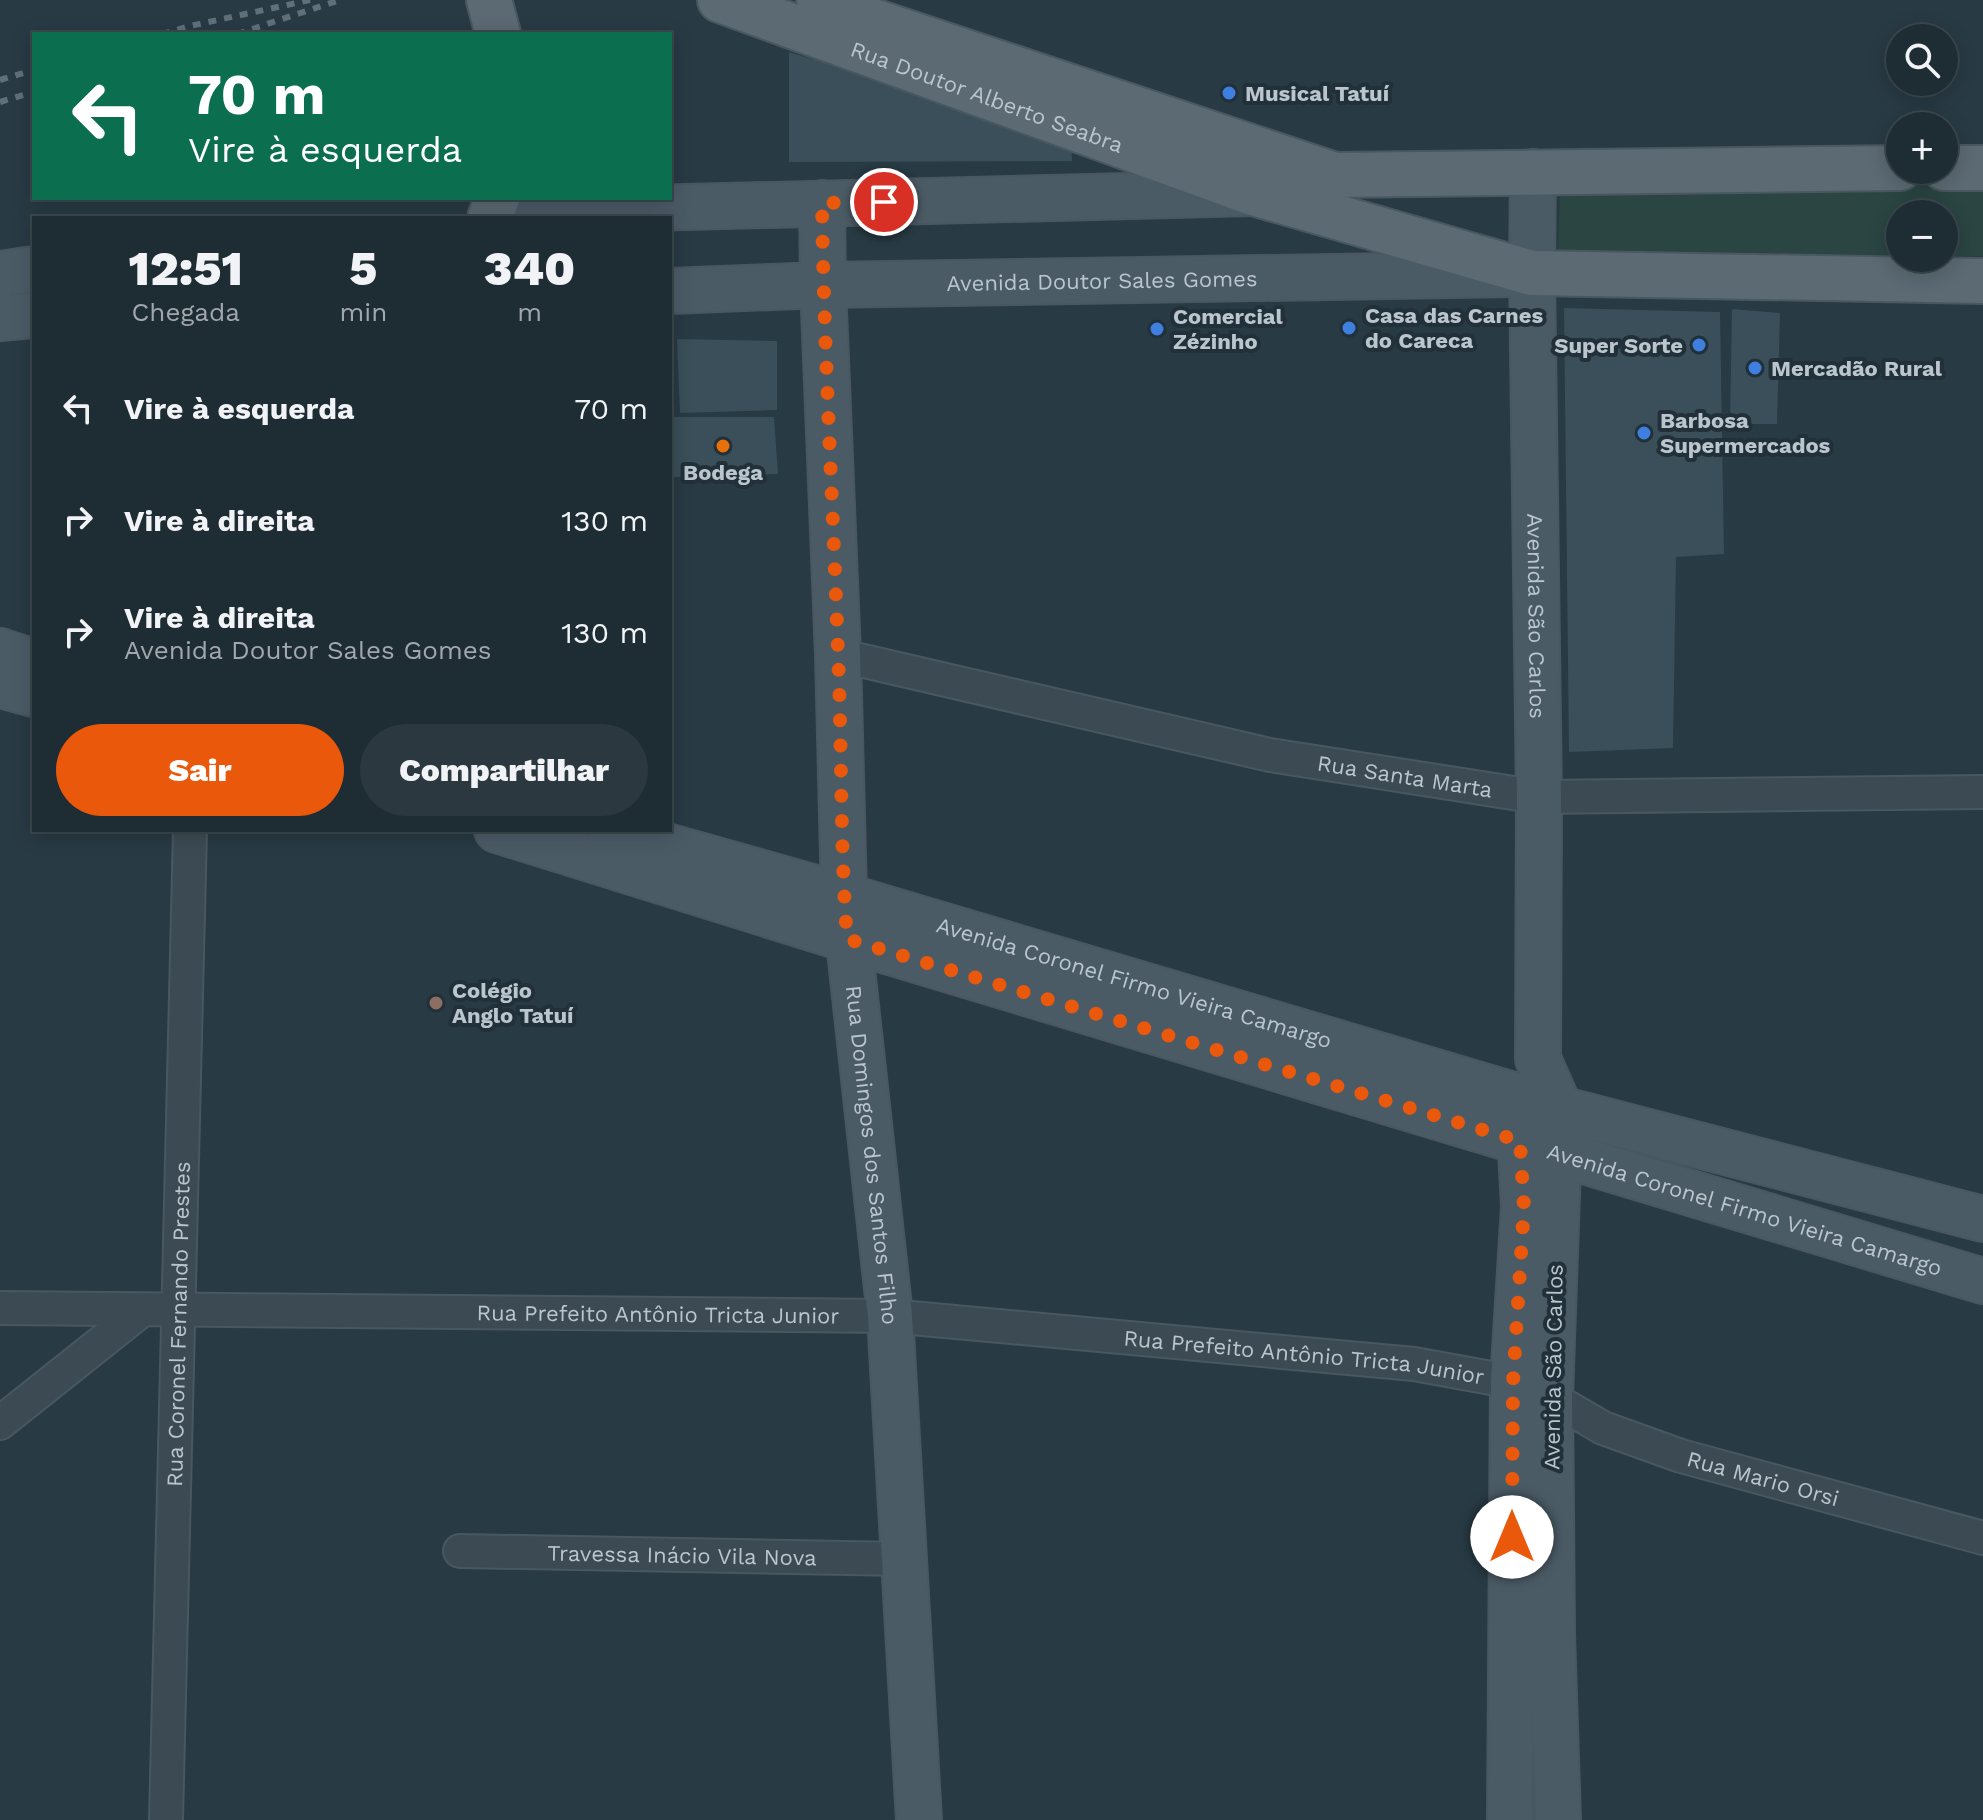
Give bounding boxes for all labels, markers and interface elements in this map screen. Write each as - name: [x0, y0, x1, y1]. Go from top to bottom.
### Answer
- map controls: [1886, 24, 1958, 272]
- button: search: [1886, 24, 1958, 96]
- street label: Rua Doutor Alberto Seabra: [847, 36, 1126, 158]
- text: 70 m: [188, 62, 325, 128]
- icon: left: [56, 64, 160, 168]
- place label: Musical Tatuí: [1245, 81, 1390, 106]
- marker: Musical Tatuí: [1220, 84, 1238, 102]
- button: +: [1886, 112, 1958, 184]
- text: Vire à esquerda: [188, 129, 462, 171]
- pin: [850, 168, 918, 236]
- icon: arrive: [862, 180, 906, 224]
- button: −: [1886, 200, 1958, 272]
- text: 12:51: [129, 240, 243, 297]
- text: 5: [349, 240, 377, 297]
- text: 340: [484, 240, 575, 297]
- street label: Avenida Doutor Sales Gomes: [946, 266, 1258, 296]
- text: Chegada: [131, 297, 240, 327]
- text: min: [339, 297, 387, 327]
- text: m: [517, 297, 542, 327]
- place label: Casa das Carnes do Careca: [1365, 303, 1543, 353]
- place label: Comercial Zézinho: [1173, 304, 1284, 354]
- marker: Casa das Carnes do Careca: [1340, 319, 1358, 337]
- marker: Comercial Zézinho: [1148, 320, 1166, 338]
- place label: Super Sorte: [1554, 333, 1683, 358]
- marker: Super Sorte: [1690, 336, 1708, 354]
- place label: Mercadão Rural: [1771, 356, 1943, 381]
- marker: Mercadão Rural: [1746, 359, 1764, 377]
- icon: left: [56, 386, 100, 430]
- text: Vire à esquerda: [124, 391, 354, 426]
- text: 70 m: [574, 391, 648, 426]
- place label: Barbosa Supermercados: [1660, 408, 1831, 458]
- marker: Barbosa Supermercados: [1635, 424, 1653, 442]
- marker: Bodega: [714, 437, 732, 455]
- place label: Bodega: [683, 460, 763, 485]
- icon: right: [56, 498, 100, 542]
- text: Vire à direita: [124, 503, 315, 538]
- text: 130 m: [561, 503, 648, 538]
- street label: Avenida São Carlos: [1522, 513, 1550, 719]
- text: Vire à direita: [124, 600, 315, 635]
- icon: right: [56, 610, 100, 654]
- text: 130 m: [561, 615, 648, 650]
- text: Avenida Doutor Sales Gomes: [124, 635, 491, 665]
- button: Sair: [56, 724, 344, 816]
- button: Compartilhar: [360, 724, 648, 816]
- street label: Rua Santa Marta: [1315, 751, 1494, 803]
- street label: Avenida Coronel Firmo Vieira Camargo: [934, 912, 1335, 1053]
- place label: Colégio Anglo Tatuí: [452, 978, 574, 1028]
- street label: Rua Domingos dos Santos Filho: [841, 984, 902, 1326]
- marker: Colégio Anglo Tatuí: [427, 994, 445, 1012]
- street label: Avenida Coronel Firmo Vieira Camargo: [1544, 1139, 1945, 1281]
- street label: Rua Coronel Fernando Prestes: [162, 1161, 195, 1487]
- street label: Avenida São Carlos: [1539, 1264, 1568, 1470]
- street label: Rua Prefeito Antônio Tricta Junior: [477, 1300, 839, 1329]
- street label: Rua Prefeito Antônio Tricta Junior: [1122, 1325, 1486, 1390]
- street label: Rua Mario Orsi: [1684, 1446, 1842, 1511]
- position arrow: [1470, 1495, 1554, 1579]
- street label: Travessa Inácio Vila Nova: [547, 1541, 817, 1570]

